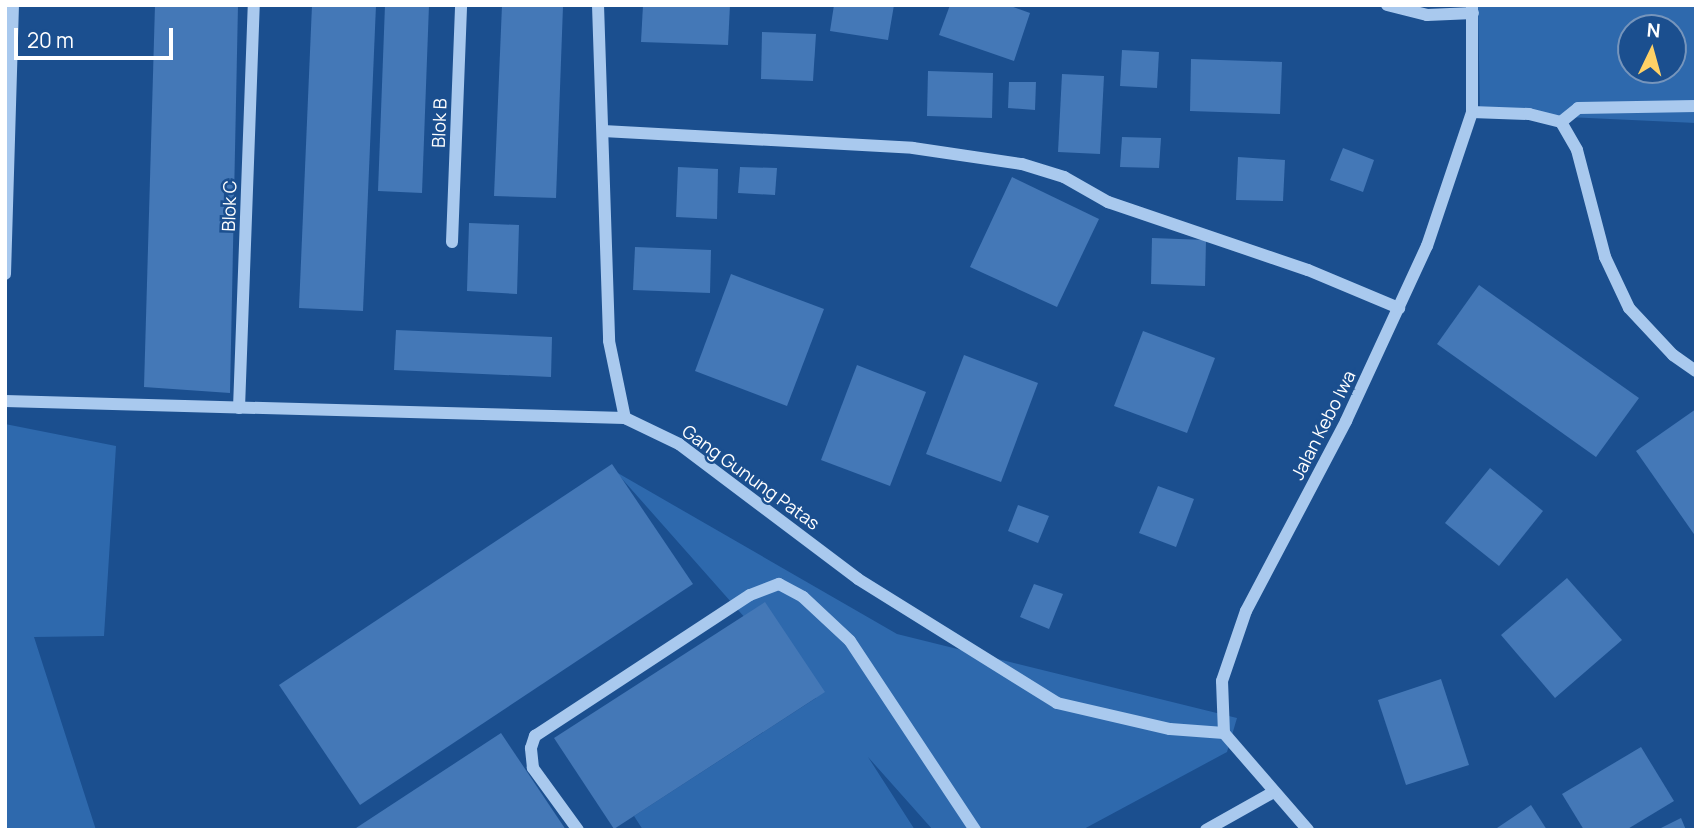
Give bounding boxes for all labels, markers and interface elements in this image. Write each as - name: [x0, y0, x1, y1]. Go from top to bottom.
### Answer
- scale bar: [18, 14, 177, 58]
- north arrow: [1617, 14, 1687, 84]
- text: N: [1646, 17, 1662, 44]
- text: 20 m: [27, 26, 74, 54]
- street label: Blok B: [427, 98, 451, 148]
- street label: Blok C: [217, 180, 241, 232]
- street label: Jalan Kebo Iwa: [1286, 367, 1360, 483]
- street label: Gang Gunung Patas: [678, 420, 824, 534]

